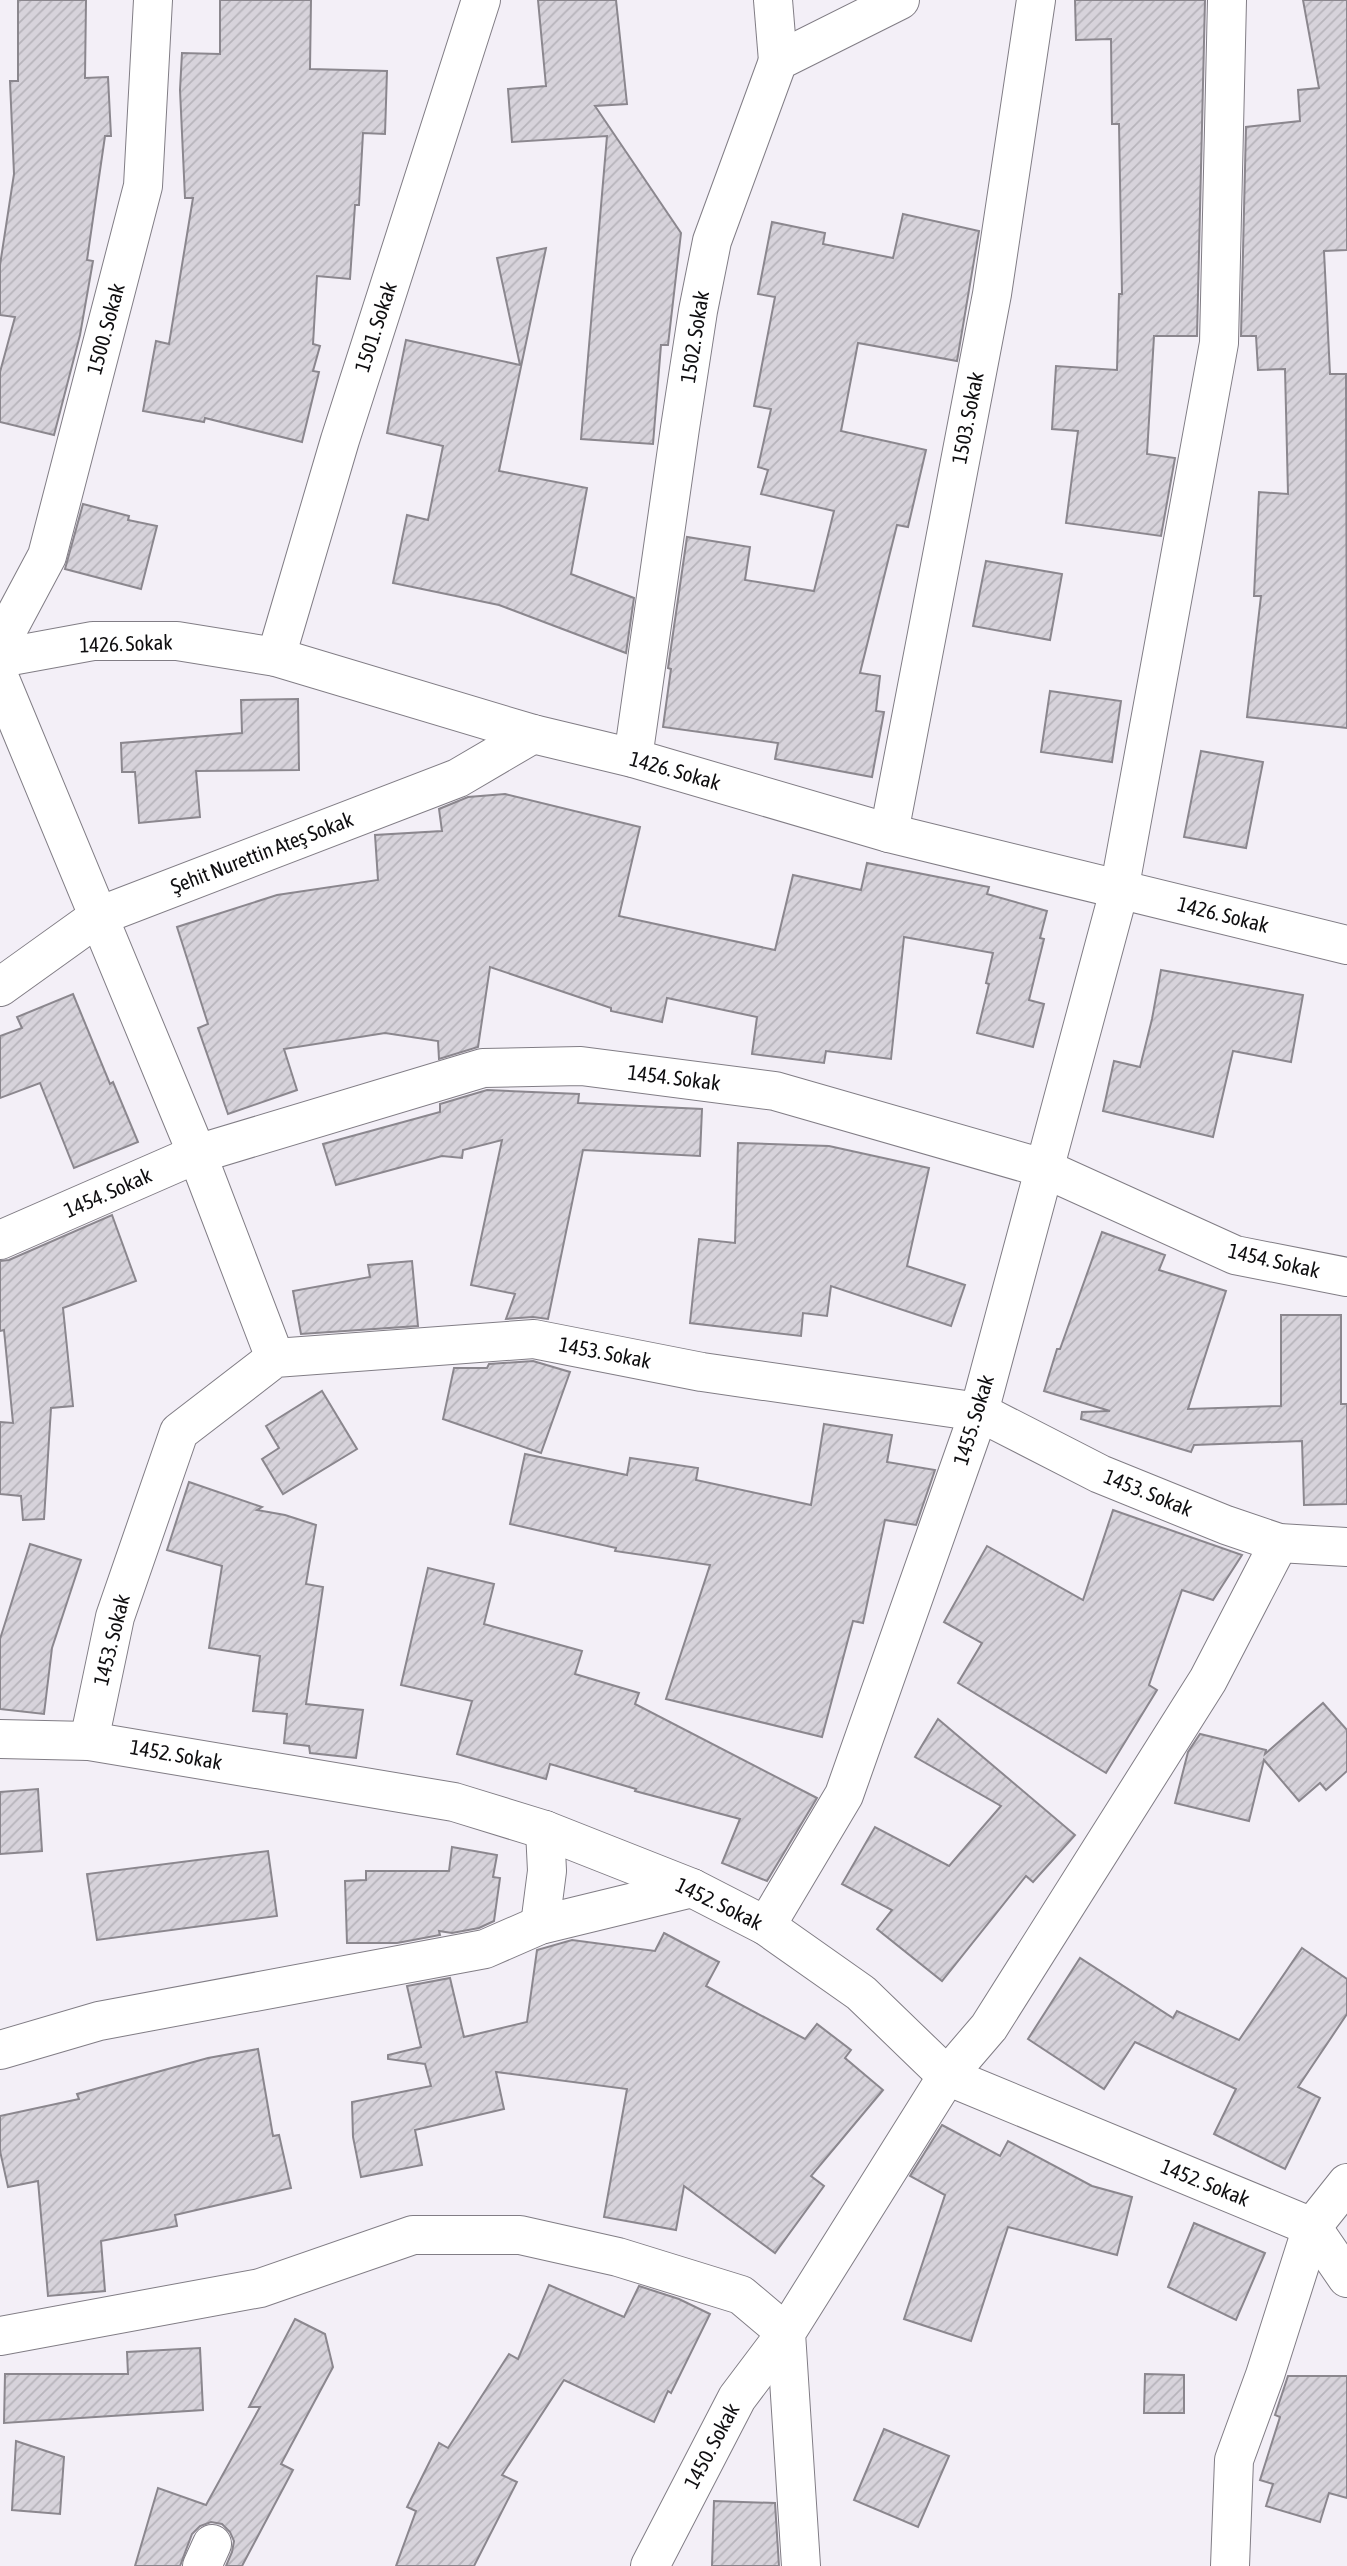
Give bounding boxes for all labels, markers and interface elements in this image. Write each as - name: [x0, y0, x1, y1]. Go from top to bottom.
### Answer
- street label: 1501. Sokak: [349, 279, 401, 375]
- street label: 1500. Sokak: [81, 281, 129, 377]
- street label: 1502. Sokak: [675, 289, 713, 385]
- street label: 1503. Sokak: [946, 370, 988, 466]
- street label: 1426. Sokak: [79, 629, 173, 657]
- street label: 1426. Sokak: [627, 746, 723, 794]
- street label: Şehit Nurettin Ateş Sokak: [167, 806, 356, 898]
- street label: 1426. Sokak: [1175, 891, 1271, 937]
- street label: 1454. Sokak: [626, 1059, 722, 1095]
- street label: 1454. Sokak: [60, 1162, 155, 1222]
- street label: 1454. Sokak: [1226, 1238, 1322, 1282]
- street label: 1453. Sokak: [557, 1331, 653, 1373]
- street label: 1455. Sokak: [948, 1372, 998, 1468]
- street label: 1453. Sokak: [1101, 1464, 1196, 1521]
- street label: 1453. Sokak: [88, 1592, 134, 1688]
- street label: 1452. Sokak: [128, 1734, 224, 1774]
- street label: 1452. Sokak: [672, 1872, 767, 1934]
- street label: 1452. Sokak: [1158, 2154, 1253, 2211]
- street label: 1450. Sokak: [679, 2399, 744, 2492]

